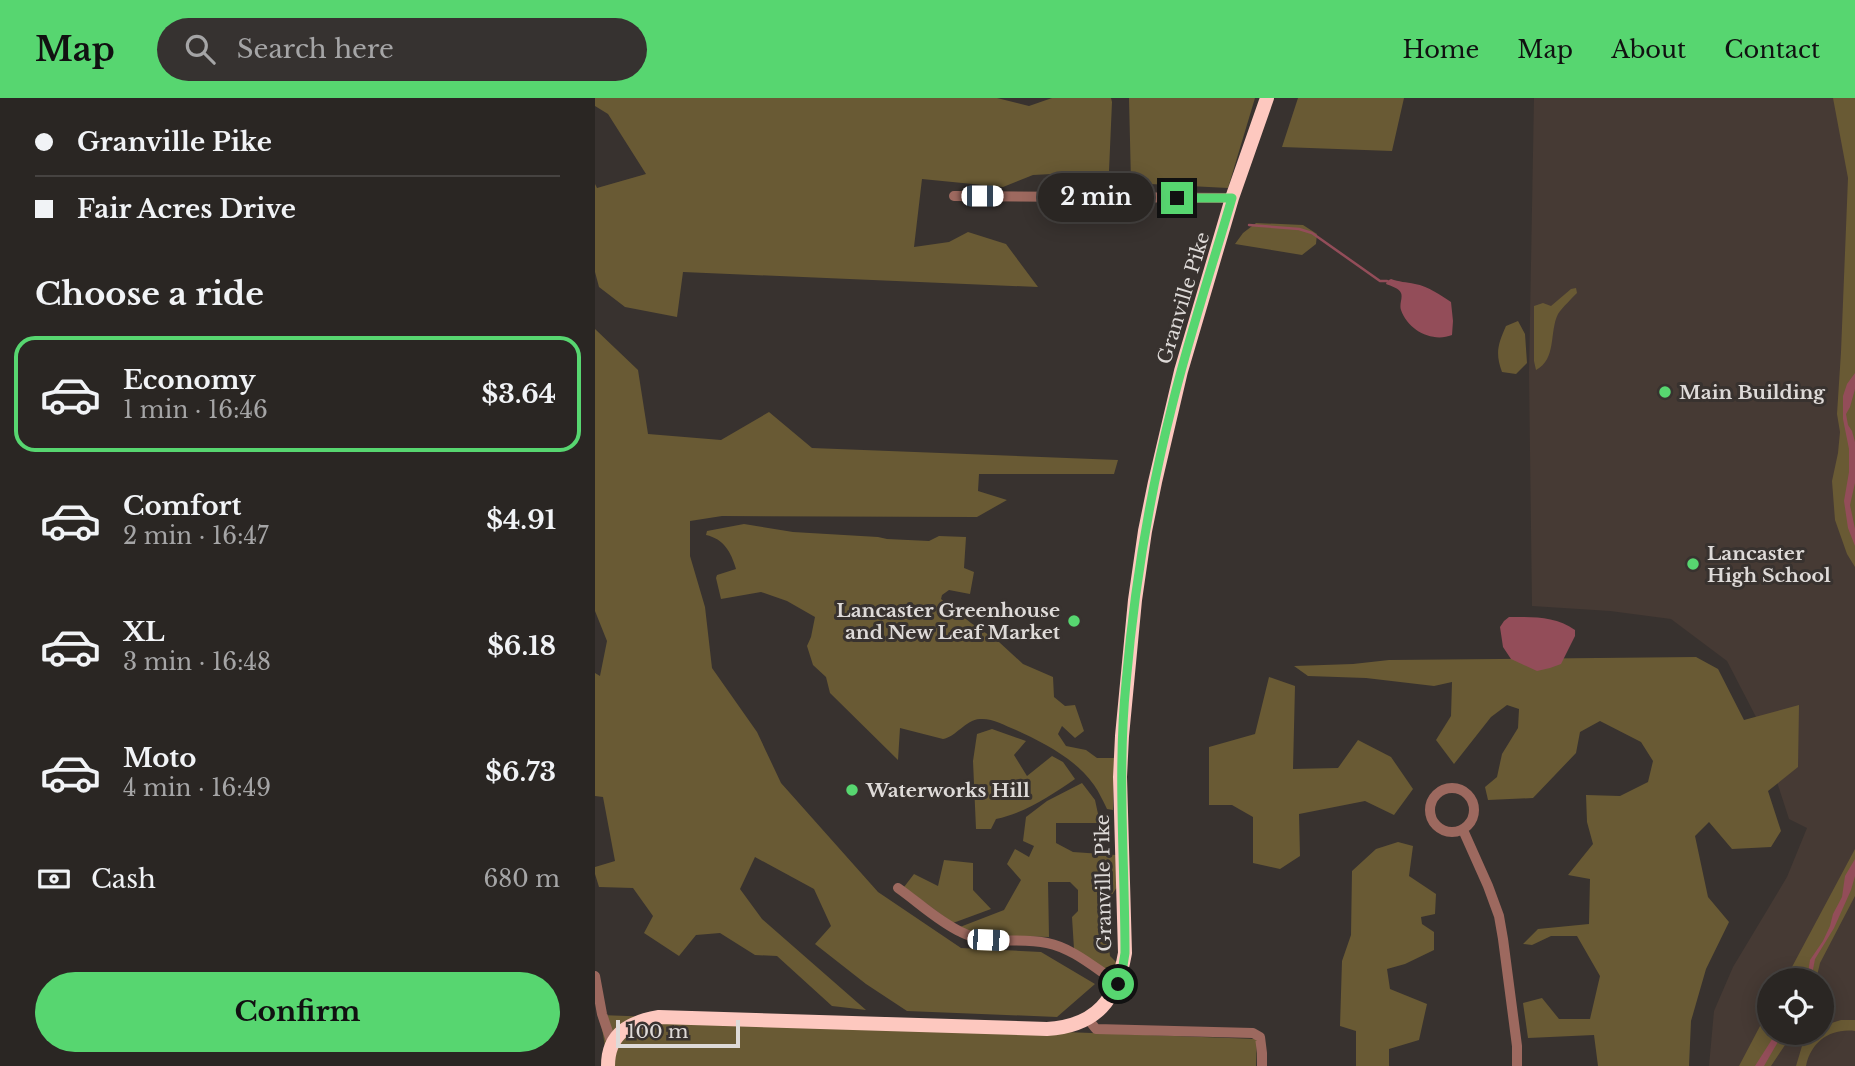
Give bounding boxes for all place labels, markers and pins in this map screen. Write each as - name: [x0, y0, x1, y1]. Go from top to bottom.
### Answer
- place label: Main Building: [1679, 381, 1826, 404]
- marker: Main Building: [1657, 384, 1673, 400]
- place label: Lancaster High School: [1707, 542, 1831, 587]
- marker: Lancaster High School: [1685, 556, 1701, 572]
- place label: Lancaster Greenhouse and New Leaf Market: [836, 599, 1061, 644]
- marker: Lancaster Greenhouse and New Leaf Market: [1066, 613, 1082, 629]
- place label: Waterworks Hill: [865, 779, 1030, 802]
- marker: Waterworks Hill: [844, 782, 860, 798]

